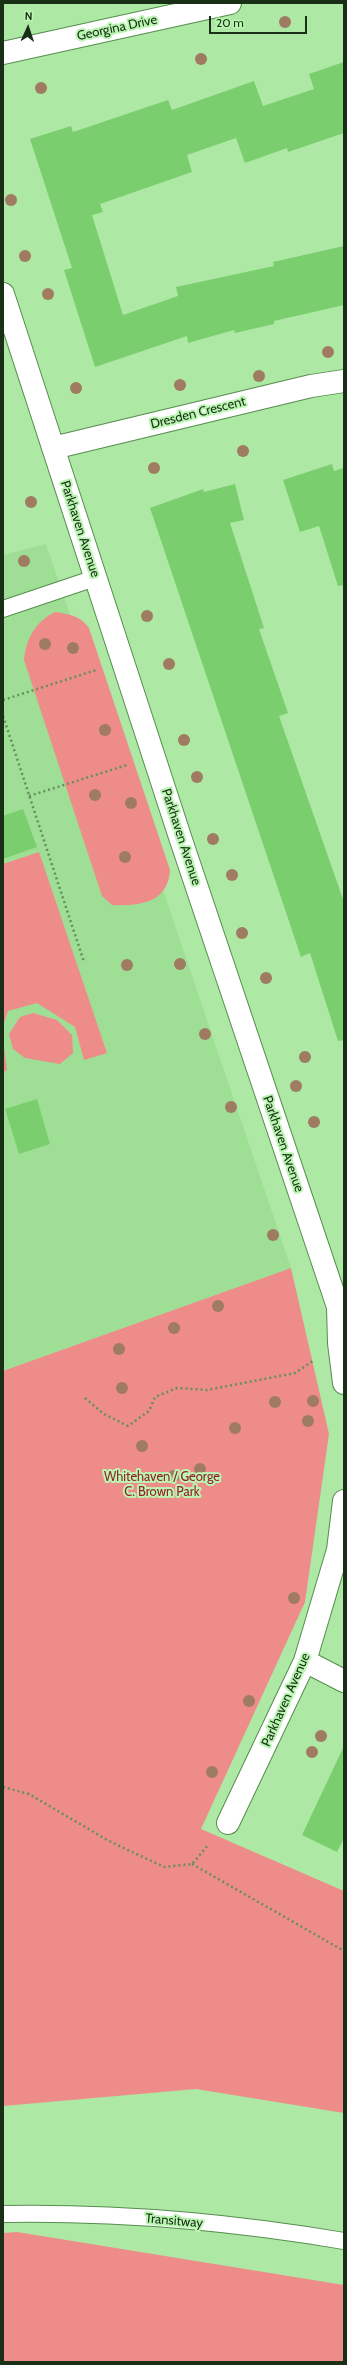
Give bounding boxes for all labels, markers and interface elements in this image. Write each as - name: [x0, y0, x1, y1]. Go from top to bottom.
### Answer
- north arrow: [8, 8, 48, 48]
- scale bar: [211, 8, 309, 34]
- text: N: [24, 9, 33, 23]
- street label: Georgina Drive: [75, 12, 159, 44]
- text: 20 m: [216, 15, 244, 30]
- street label: Dresden Crescent: [149, 394, 247, 432]
- street label: Parkhaven Avenue: [57, 479, 103, 579]
- street label: Parkhaven Avenue: [158, 787, 204, 887]
- street label: Parkhaven Avenue: [259, 1094, 307, 1194]
- park label: Whitehaven / George C. Brown Park: [104, 1469, 220, 1500]
- street label: Parkhaven Avenue: [258, 1651, 314, 1749]
- street label: Transitway: [145, 2211, 203, 2231]

